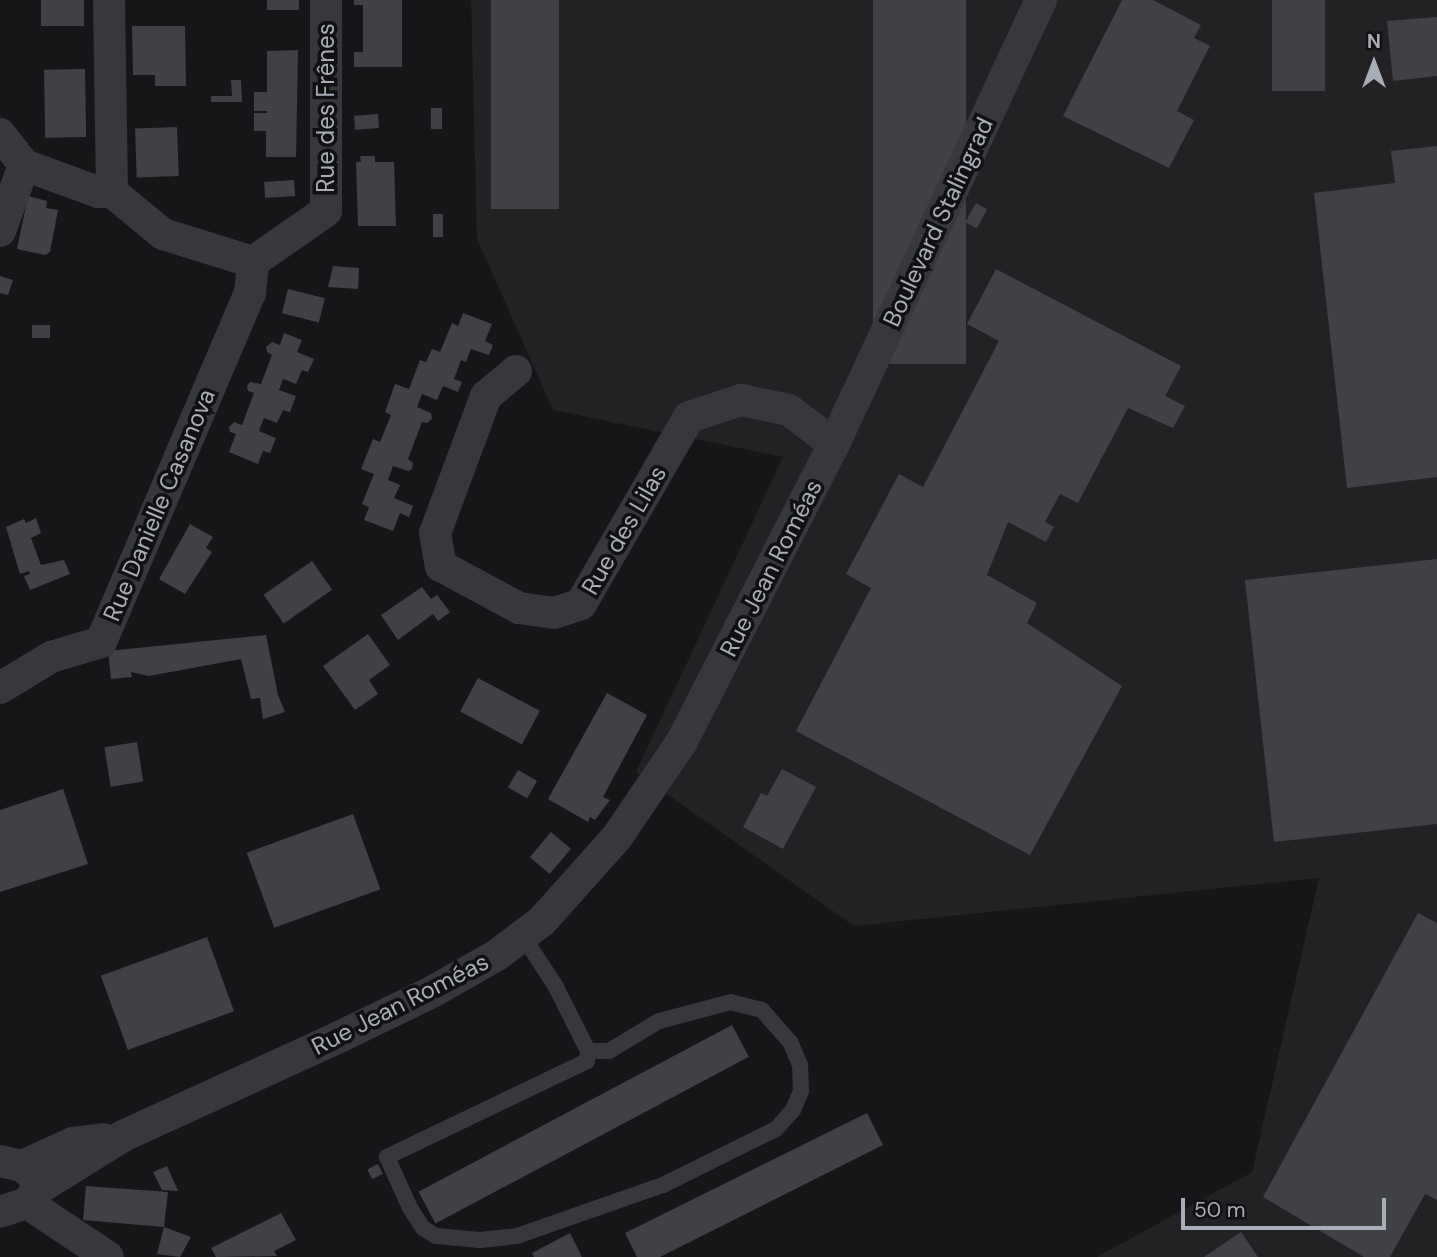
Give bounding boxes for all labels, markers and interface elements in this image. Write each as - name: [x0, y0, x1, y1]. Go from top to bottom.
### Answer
- street label: Rue des Frênes: [312, 23, 340, 193]
- north arrow: [1339, 28, 1409, 98]
- text: N: [1367, 29, 1381, 54]
- street label: Boulevard Stalingrad: [877, 113, 999, 331]
- street label: Rue Danielle Casanova: [97, 385, 221, 625]
- street label: Rue des Lilas: [576, 460, 672, 600]
- street label: Rue Jean Roméas: [714, 475, 828, 661]
- street label: Rue Jean Roméas: [307, 947, 493, 1061]
- scale bar: [1185, 1184, 1390, 1228]
- text: 50 m: [1194, 1196, 1245, 1224]

